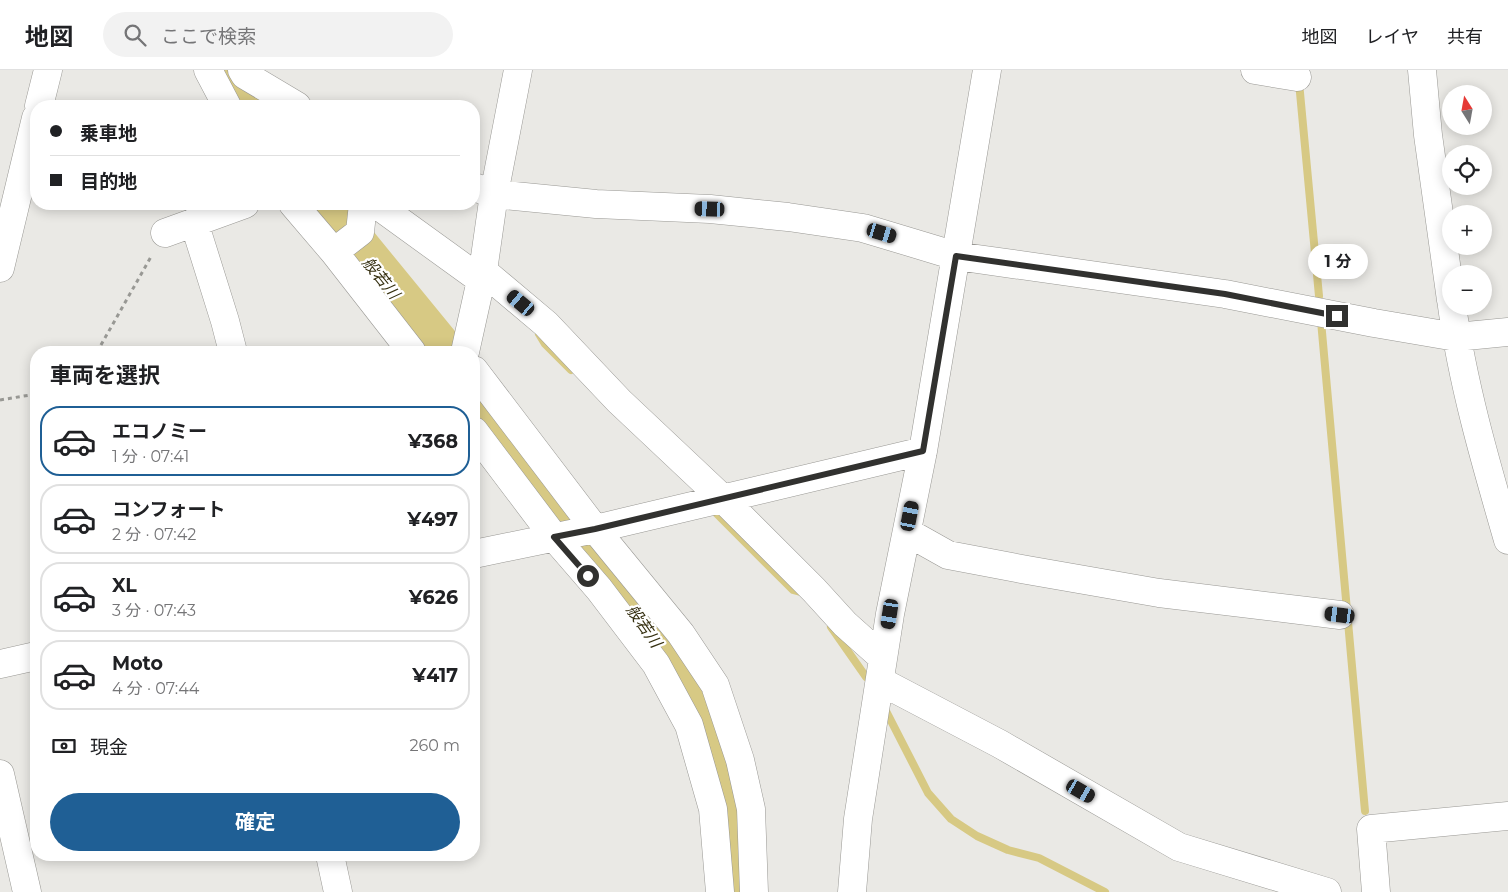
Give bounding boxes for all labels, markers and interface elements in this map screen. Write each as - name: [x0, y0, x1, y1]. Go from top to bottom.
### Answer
- search box: [103, 12, 453, 57]
- icon: search: [121, 21, 149, 49]
- text: 地図: [25, 22, 73, 51]
- text: ここで検索: [161, 25, 256, 48]
- text: 地図: [1302, 26, 1338, 48]
- text: レイヤ: [1366, 26, 1419, 48]
- text: 共有: [1447, 26, 1483, 48]
- north arrow: [1442, 85, 1492, 135]
- map controls: [1442, 85, 1492, 315]
- text: 乗車地: [80, 122, 137, 145]
- button: locate: [1442, 145, 1492, 195]
- text: 目的地: [80, 170, 137, 193]
- car: [694, 201, 725, 217]
- button: +: [1442, 205, 1492, 255]
- car: [865, 221, 898, 245]
- callout: 1 分: [1307, 244, 1367, 278]
- text: 1 分: [1325, 252, 1351, 271]
- water label: 般若川: [359, 253, 405, 304]
- button: −: [1442, 265, 1492, 315]
- car: [504, 288, 537, 318]
- route end: [1326, 305, 1348, 327]
- text: 車両を選択: [50, 362, 160, 389]
- icon: car: [52, 419, 97, 464]
- text: エコノミー: [112, 420, 207, 443]
- text: ¥368: [408, 430, 458, 453]
- text: 1 分 · 07:41: [112, 447, 189, 466]
- icon: car: [52, 497, 97, 542]
- text: コンフォート: [112, 498, 225, 521]
- car: [899, 500, 920, 532]
- text: ¥497: [407, 508, 458, 531]
- text: 2 分 · 07:42: [112, 525, 196, 544]
- route start: [577, 565, 599, 587]
- text: XL: [112, 574, 137, 597]
- icon: car: [52, 575, 97, 620]
- text: ¥626: [409, 586, 458, 609]
- car: [880, 598, 899, 630]
- text: 3 分 · 07:43: [112, 601, 196, 620]
- water label: 般若川: [622, 601, 667, 653]
- car: [1324, 606, 1355, 624]
- text: Moto: [112, 652, 163, 675]
- icon: car: [52, 653, 97, 698]
- text: ¥417: [412, 664, 458, 687]
- text: 4 分 · 07:44: [112, 679, 199, 698]
- icon: cash: [50, 732, 78, 760]
- text: 現金: [90, 736, 128, 759]
- text: 260 m: [409, 736, 460, 755]
- car: [1064, 777, 1097, 805]
- button: 確定: [50, 793, 460, 851]

